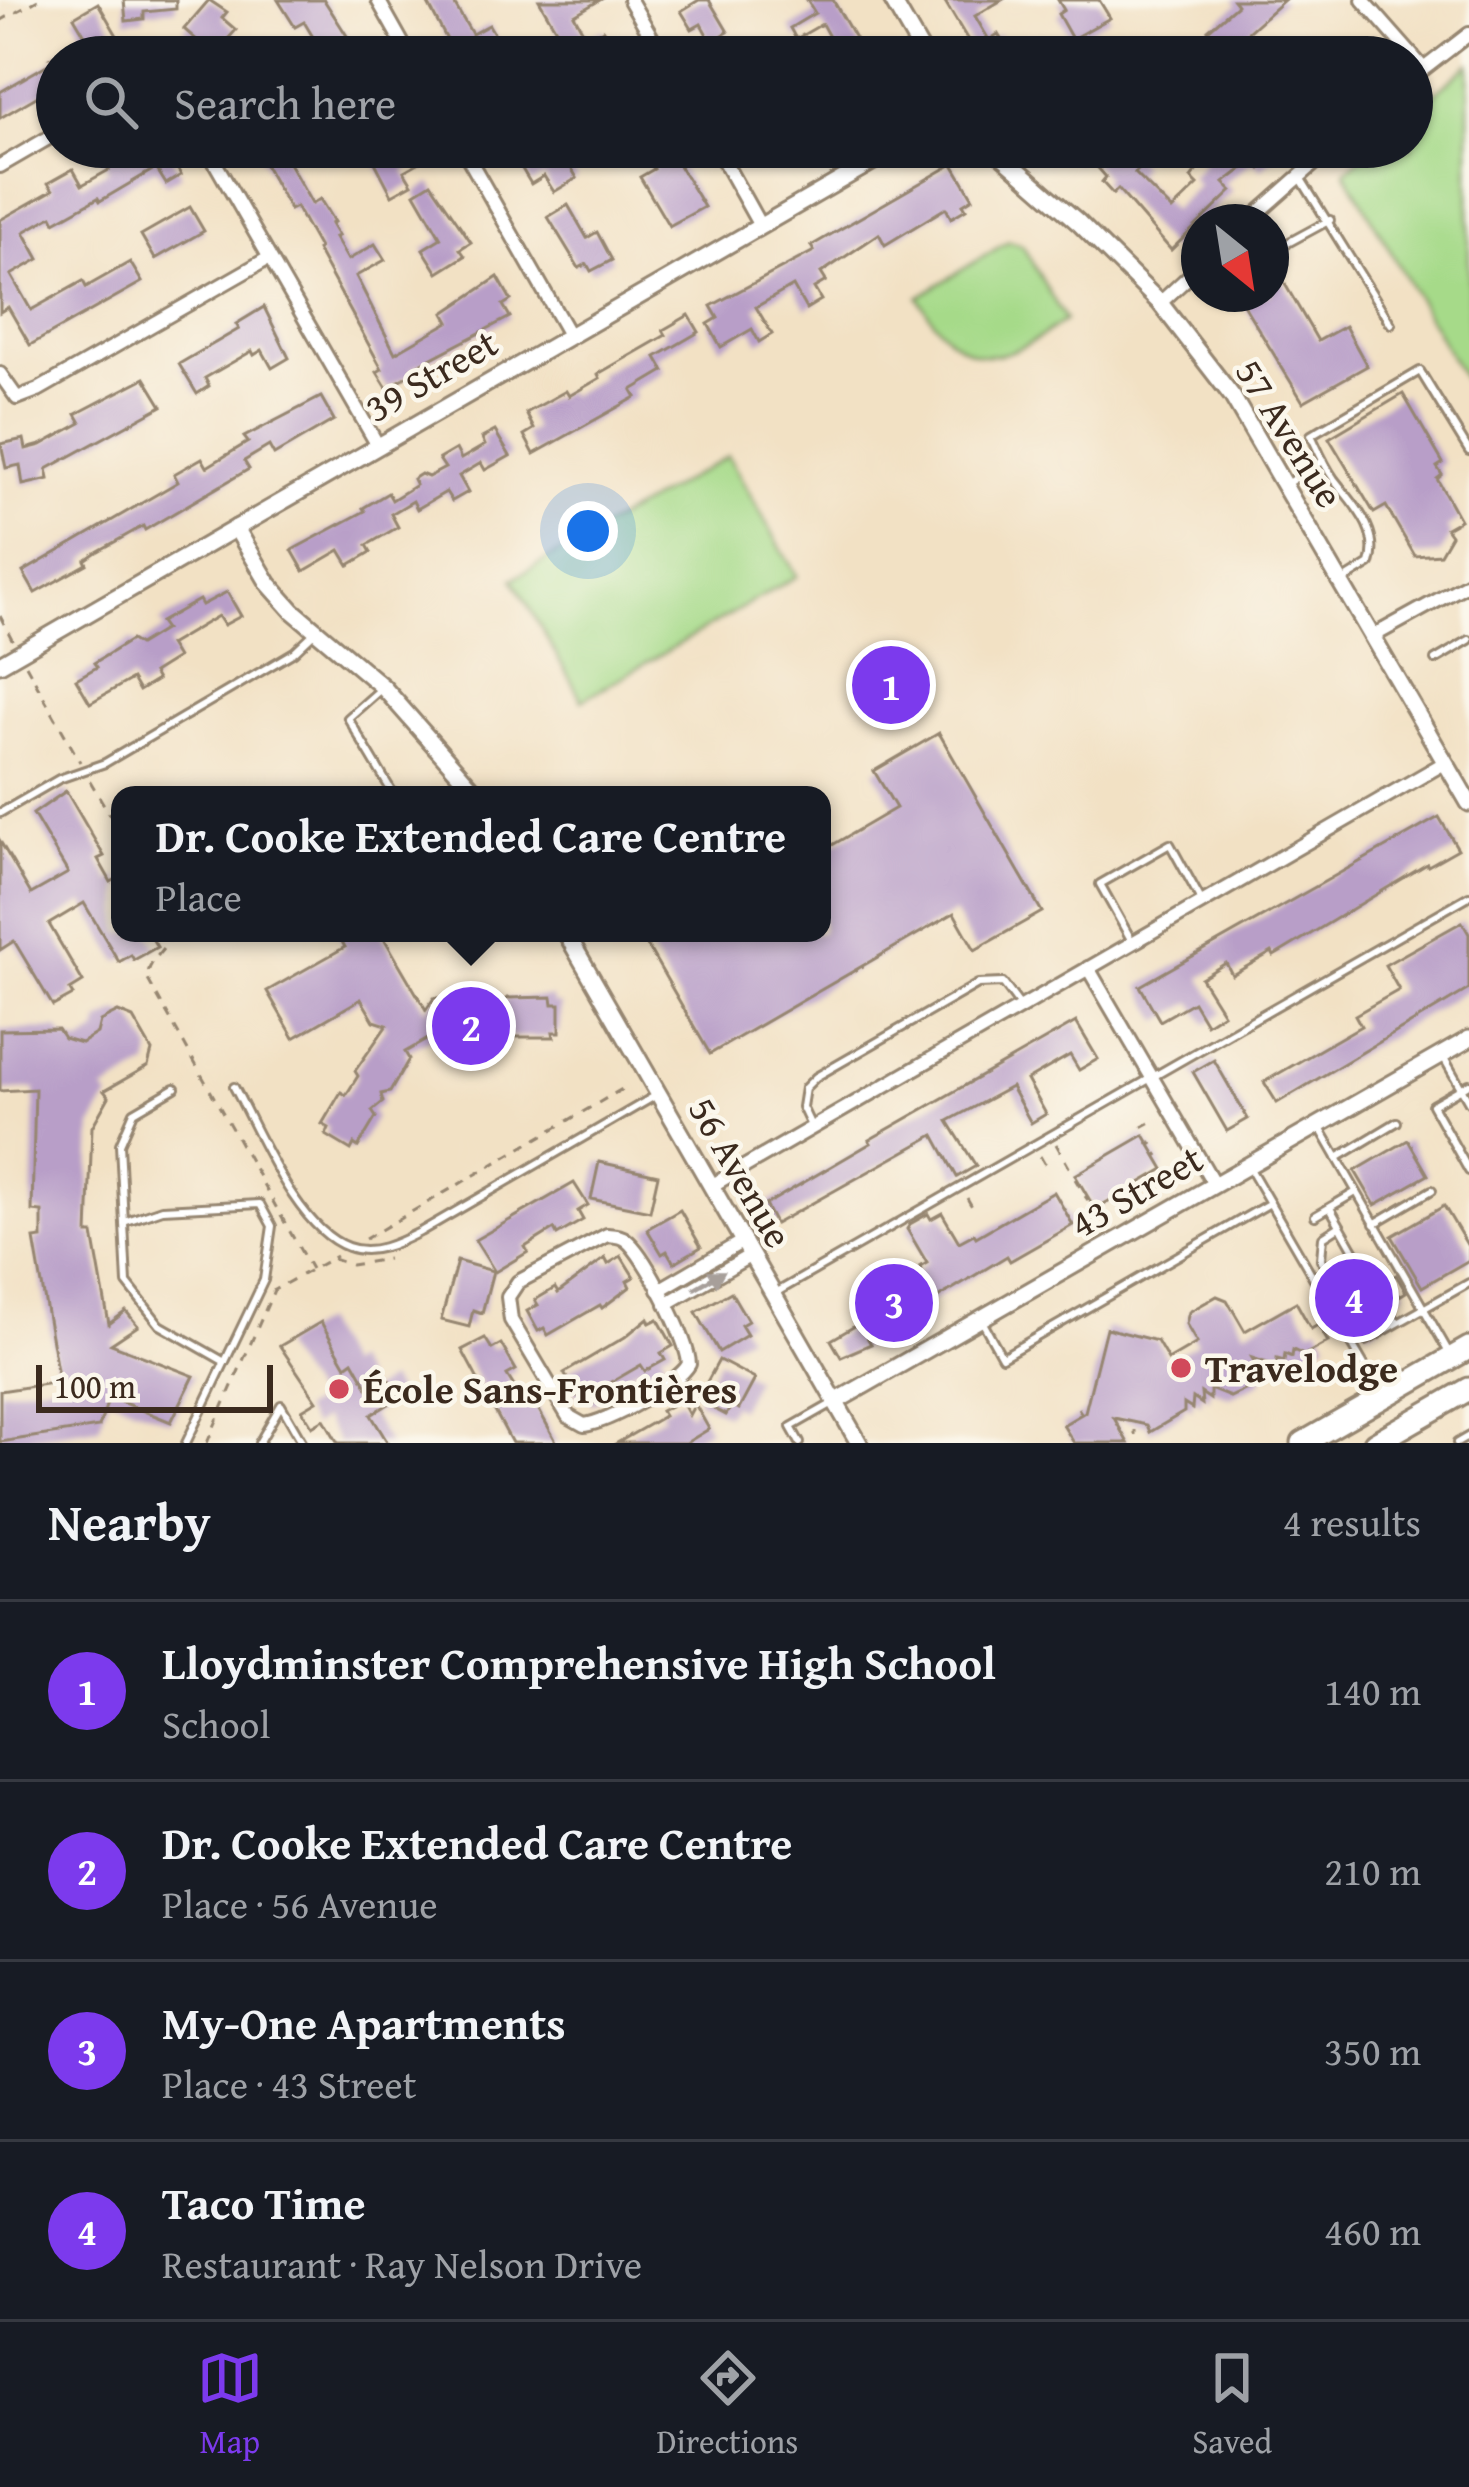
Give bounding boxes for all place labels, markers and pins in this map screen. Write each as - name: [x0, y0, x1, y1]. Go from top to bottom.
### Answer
- pin: 1: [852, 640, 930, 730]
- pin: 2: [432, 981, 510, 1071]
- pin: 4: [1315, 1253, 1393, 1343]
- pin: 3: [855, 1258, 933, 1348]
- place label: Travelodge: [1205, 1339, 1398, 1396]
- marker: Travelodge: [1168, 1355, 1194, 1381]
- place label: École Sans-Frontières: [363, 1360, 737, 1417]
- marker: École Sans-Frontières: [326, 1376, 352, 1402]

